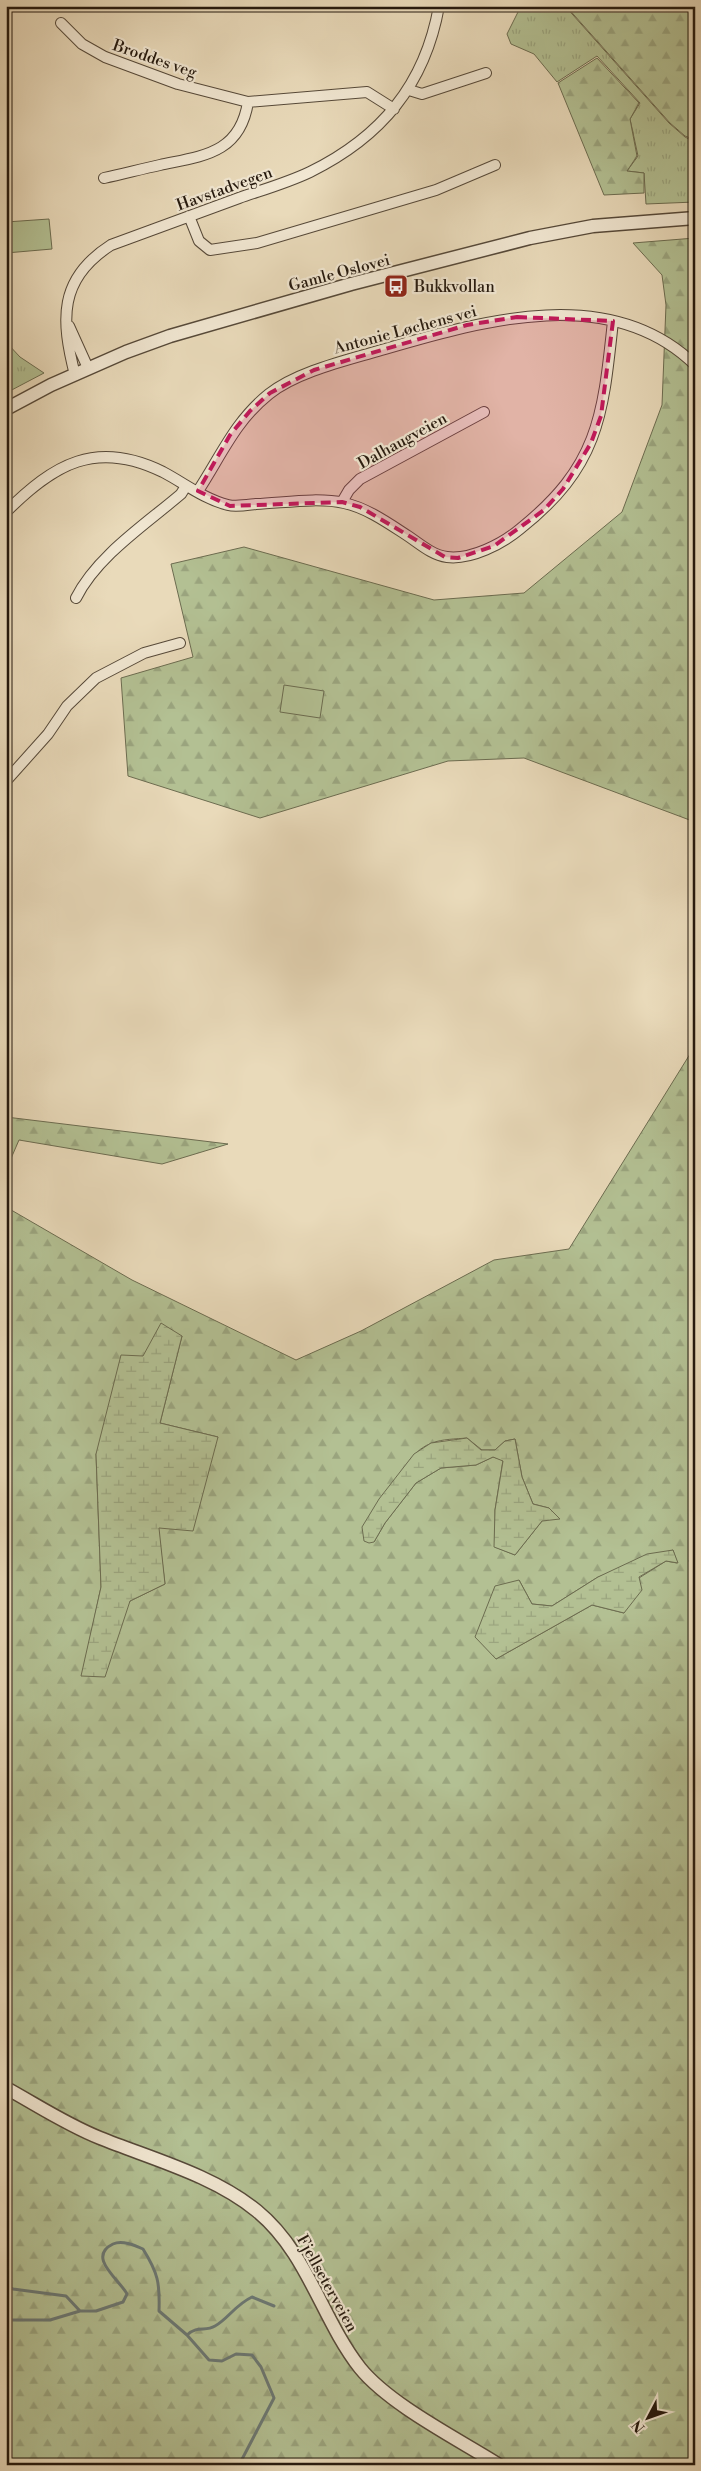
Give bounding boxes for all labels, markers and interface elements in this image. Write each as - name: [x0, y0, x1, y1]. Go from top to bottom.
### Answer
- street label: Broddes veg: [109, 35, 200, 83]
- street label: Havstadvegen: [174, 162, 275, 216]
- street label: Gamle Oslovei: [286, 250, 392, 296]
- bus stop icon: Bukkvollan: [383, 273, 409, 299]
- place label: Bukkvollan: [413, 277, 495, 297]
- street label: Antonie Løchens vei: [331, 301, 479, 359]
- street label: Dalhaugveien: [354, 408, 451, 474]
- street label: Fjellseterveien: [292, 2231, 362, 2336]
- north arrow: [624, 2394, 674, 2444]
- text: N: [629, 2416, 649, 2436]

